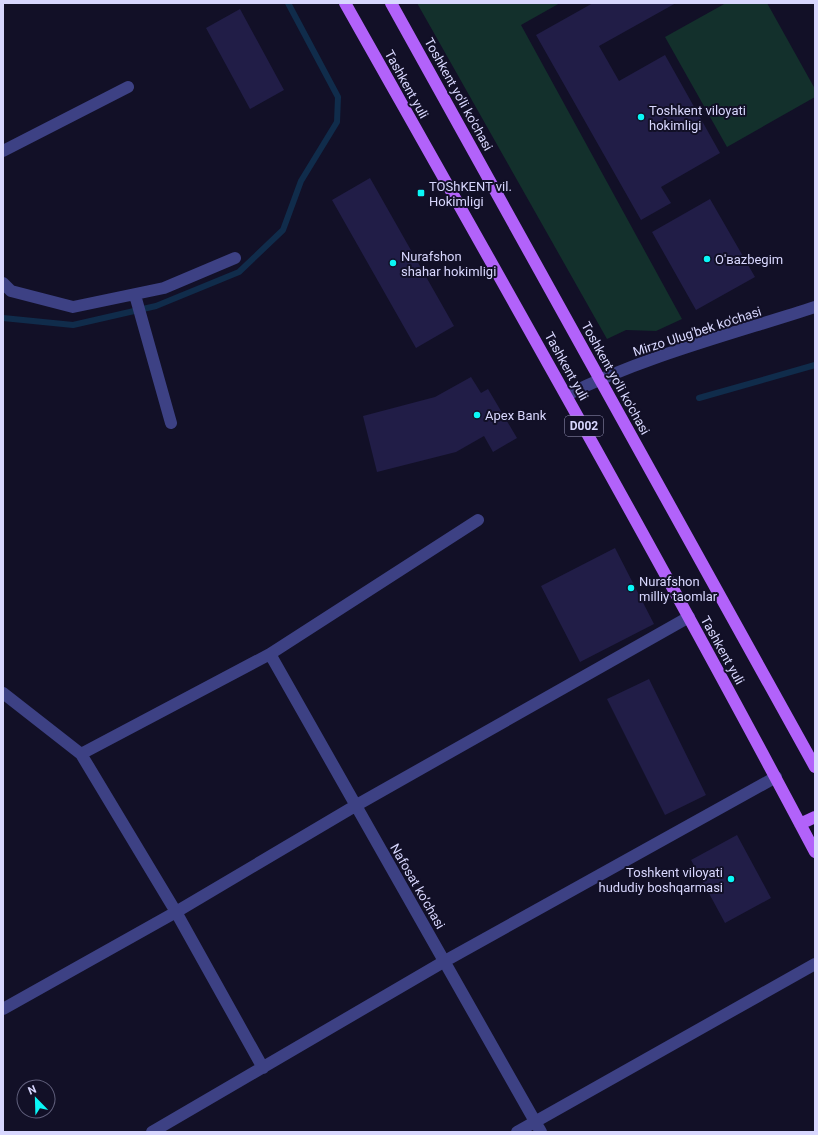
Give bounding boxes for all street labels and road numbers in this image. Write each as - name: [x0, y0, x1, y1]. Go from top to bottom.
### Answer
- street label: Toshkent yo'li ko'chasi: [421, 35, 496, 153]
- street label: Tashkent yuli: [382, 48, 431, 121]
- street label: Mirzo Ulug'bek ko'chasi: [631, 304, 763, 359]
- street label: Toshkent yo'li ko'chasi: [578, 319, 653, 437]
- street label: Tashkent yuli: [542, 330, 591, 403]
- road number: D002: [565, 416, 603, 436]
- street label: Tashkent yuli: [698, 614, 747, 687]
- street label: Nafosat ko‘chasi: [387, 841, 448, 931]

